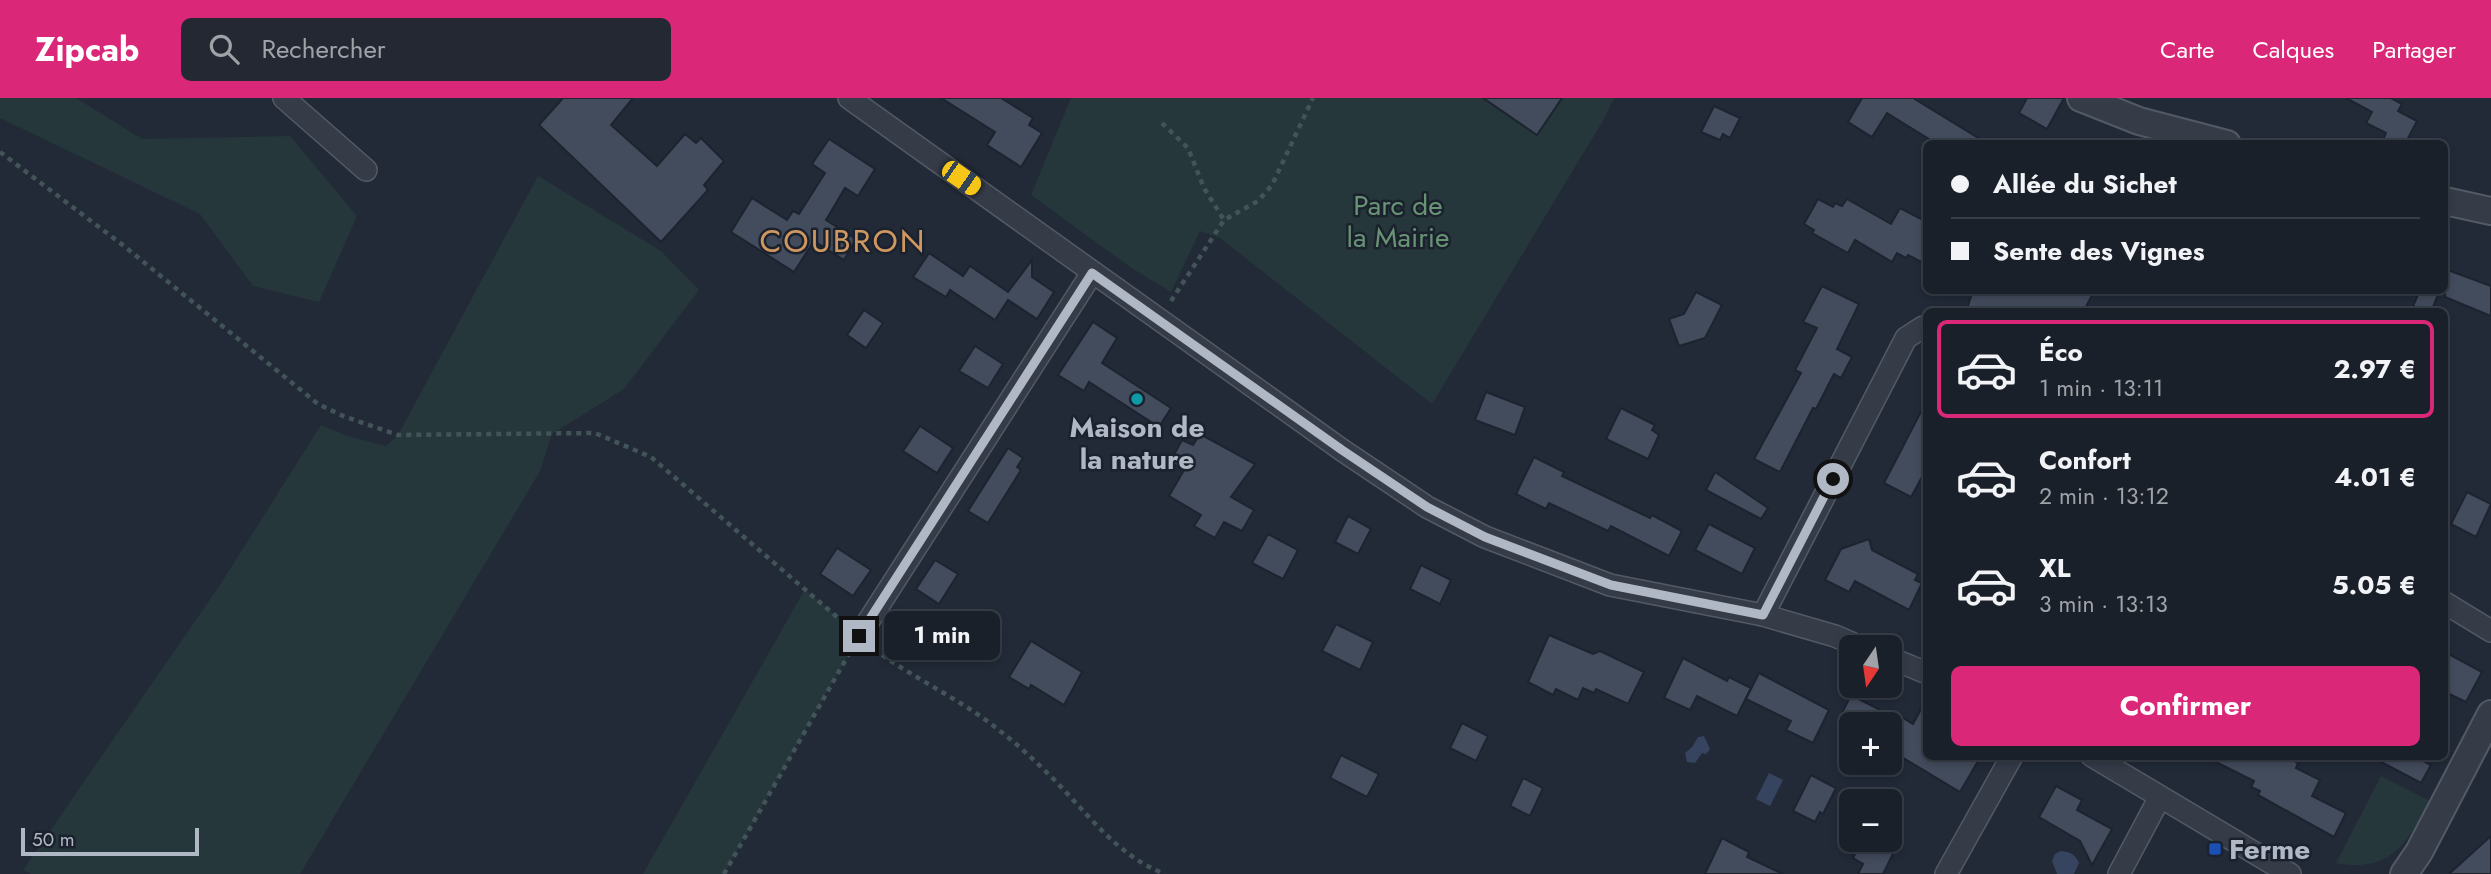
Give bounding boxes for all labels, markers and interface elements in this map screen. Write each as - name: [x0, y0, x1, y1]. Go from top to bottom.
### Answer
- search box: [181, 18, 671, 81]
- text: Zipcab: [35, 26, 139, 73]
- icon: search: [205, 30, 243, 68]
- text: Rechercher: [261, 30, 386, 68]
- text: Carte: [2160, 32, 2214, 67]
- text: Calques: [2252, 32, 2334, 67]
- text: Partager: [2372, 32, 2456, 67]
- car: [938, 157, 985, 199]
- text: Allée du Sichet: [1993, 165, 2177, 203]
- park label: Parc de la Mairie: [1346, 185, 1450, 258]
- district label: COUBRON: [759, 218, 927, 264]
- text: Sente des Vignes: [1993, 232, 2205, 270]
- text: Éco: [2039, 333, 2083, 371]
- icon: car: [1955, 338, 2018, 401]
- text: 2.97 €: [2333, 350, 2416, 388]
- text: 1 min · 13:11: [2039, 371, 2163, 405]
- marker: Maison de la nature: [1129, 391, 1145, 407]
- place label: Maison de la nature: [1070, 407, 1204, 480]
- text: Confort: [2039, 441, 2131, 479]
- icon: car: [1955, 446, 2018, 509]
- text: 4.01 €: [2334, 458, 2416, 496]
- route start: [1817, 463, 1849, 495]
- text: 2 min · 13:12: [2039, 479, 2169, 513]
- text: XL: [2039, 549, 2071, 587]
- icon: car: [1955, 554, 2018, 617]
- text: 5.05 €: [2332, 566, 2416, 604]
- text: 3 min · 13:13: [2039, 587, 2168, 621]
- callout: 1 min: [884, 612, 999, 660]
- text: 1 min: [913, 618, 971, 652]
- route end: [843, 620, 875, 652]
- north arrow: [1839, 635, 1902, 698]
- map controls: [1839, 635, 1902, 852]
- button: Confirmer: [1951, 666, 2420, 746]
- button: +: [1839, 712, 1902, 775]
- button: −: [1839, 789, 1902, 852]
- scale bar: [21, 825, 200, 857]
- text: 50 m: [32, 826, 75, 853]
- place label: Ferme: [2229, 829, 2310, 870]
- marker: Ferme: [2207, 841, 2223, 857]

